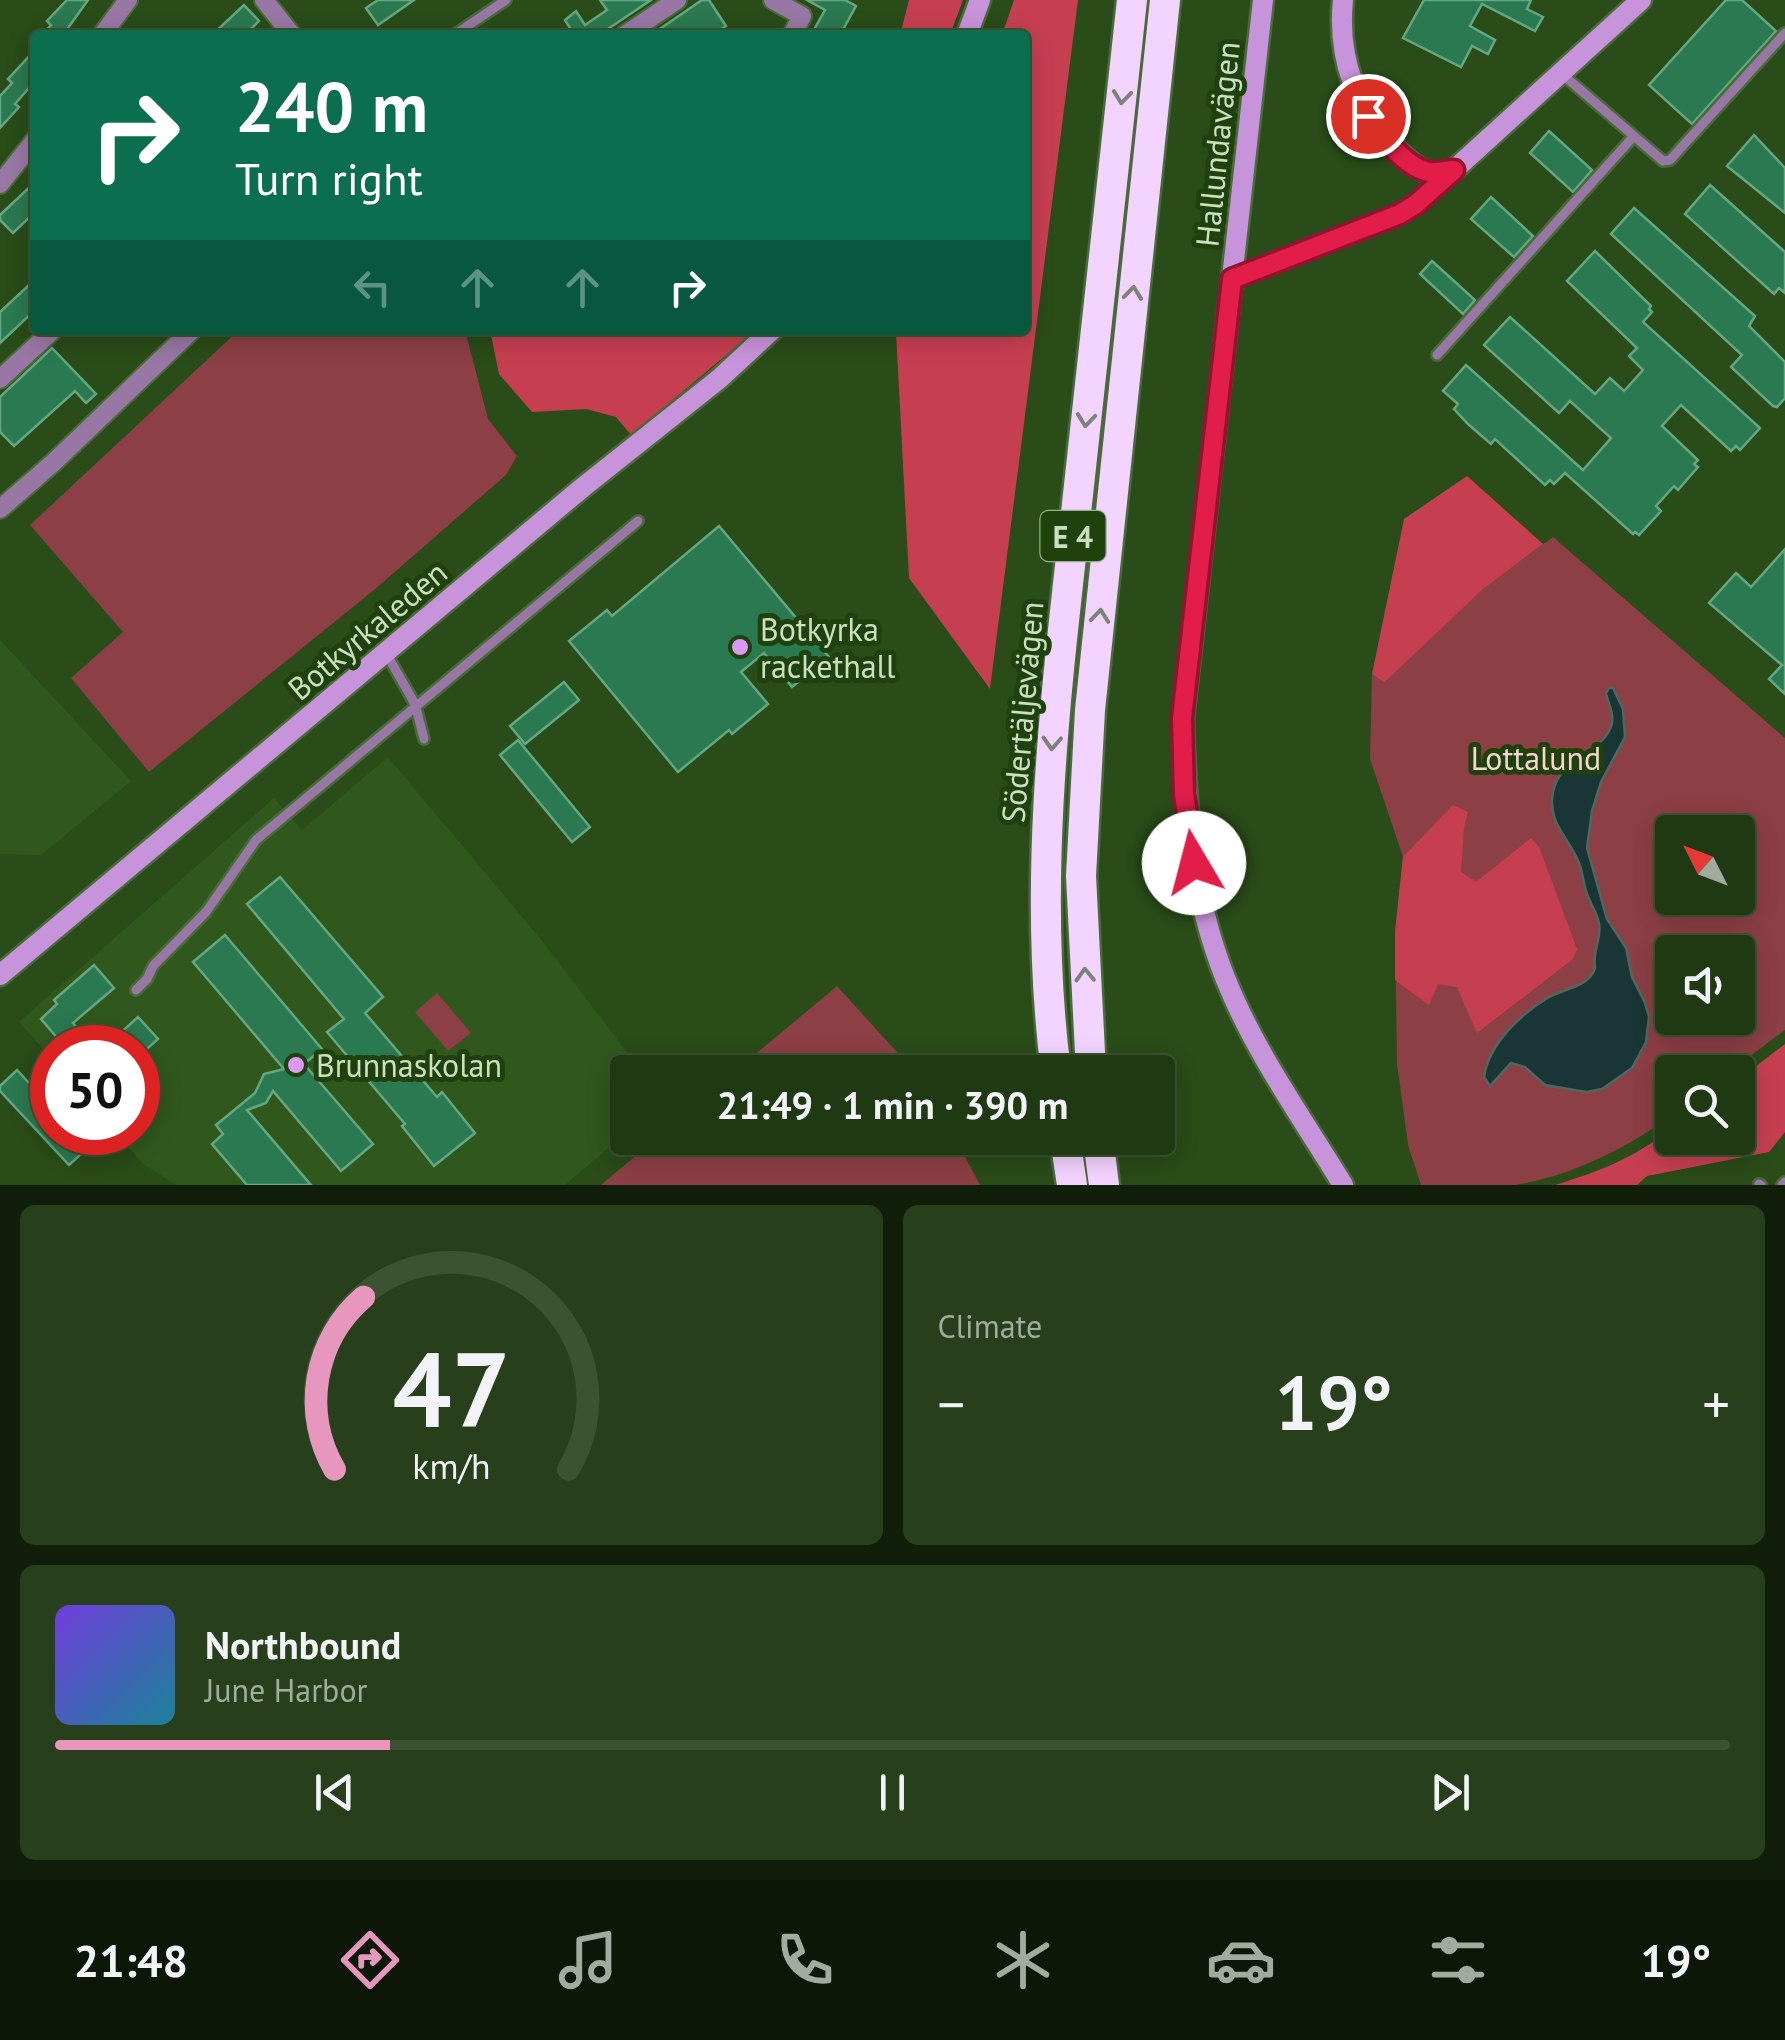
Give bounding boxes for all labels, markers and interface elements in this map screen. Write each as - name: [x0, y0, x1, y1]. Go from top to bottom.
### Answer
- street label: Hallundavägen: [1185, 39, 1249, 249]
- text: 240 m: [235, 61, 428, 151]
- icon: right: [70, 70, 200, 200]
- pin: [1326, 74, 1411, 159]
- one-way arrow: [1111, 89, 1133, 105]
- icon: arrive: [1341, 89, 1396, 144]
- text: Turn right: [235, 149, 423, 207]
- icon: left: [345, 260, 400, 315]
- icon: ahead: [450, 260, 505, 315]
- icon: ahead: [555, 260, 610, 315]
- icon: right: [660, 260, 715, 315]
- one-way arrow: [1122, 284, 1143, 300]
- one-way arrow: [1076, 412, 1097, 428]
- road number: E 4: [1040, 511, 1106, 561]
- street label: Botkyrkaleden: [279, 551, 455, 709]
- street label: Södertäljevägen: [991, 600, 1053, 824]
- place label: Botkyrka rackethall: [760, 608, 896, 687]
- one-way arrow: [1089, 608, 1110, 624]
- marker: Botkyrka rackethall: [729, 636, 751, 658]
- one-way arrow: [1042, 736, 1063, 752]
- park label: Lottalund: [1471, 737, 1601, 779]
- position arrow: [1142, 811, 1246, 915]
- north arrow: [1655, 815, 1755, 915]
- map controls: [1655, 815, 1755, 1155]
- button: sound: [1655, 935, 1755, 1035]
- one-way arrow: [1075, 967, 1096, 983]
- speed limit sign: 50: [30, 1025, 160, 1155]
- place label: Brunnaskolan: [316, 1044, 502, 1086]
- marker: Brunnaskolan: [285, 1054, 307, 1076]
- button: search: [1655, 1055, 1755, 1155]
- text: 21:49 · 1 min · 390 m: [717, 1080, 1068, 1129]
- text: Climate: [938, 1305, 1042, 1347]
- text: 47: [392, 1321, 510, 1456]
- text: 19°: [1275, 1354, 1393, 1451]
- text: −: [938, 1368, 965, 1439]
- text: +: [1702, 1368, 1730, 1439]
- text: km/h: [412, 1443, 490, 1489]
- text: Northbound: [205, 1620, 401, 1669]
- text: June Harbor: [205, 1669, 367, 1711]
- icon: previous: [307, 1765, 362, 1820]
- icon: pause: [865, 1765, 920, 1820]
- icon: next: [1423, 1765, 1478, 1820]
- icon: directions: [335, 1925, 405, 1995]
- icon: music: [553, 1925, 623, 1995]
- icon: phone: [770, 1925, 840, 1995]
- icon: climate: [988, 1925, 1058, 1995]
- icon: car: [1206, 1925, 1276, 1995]
- icon: filters: [1423, 1925, 1493, 1995]
- text: 21:48: [74, 1931, 188, 1989]
- text: 19°: [1641, 1931, 1711, 1989]

